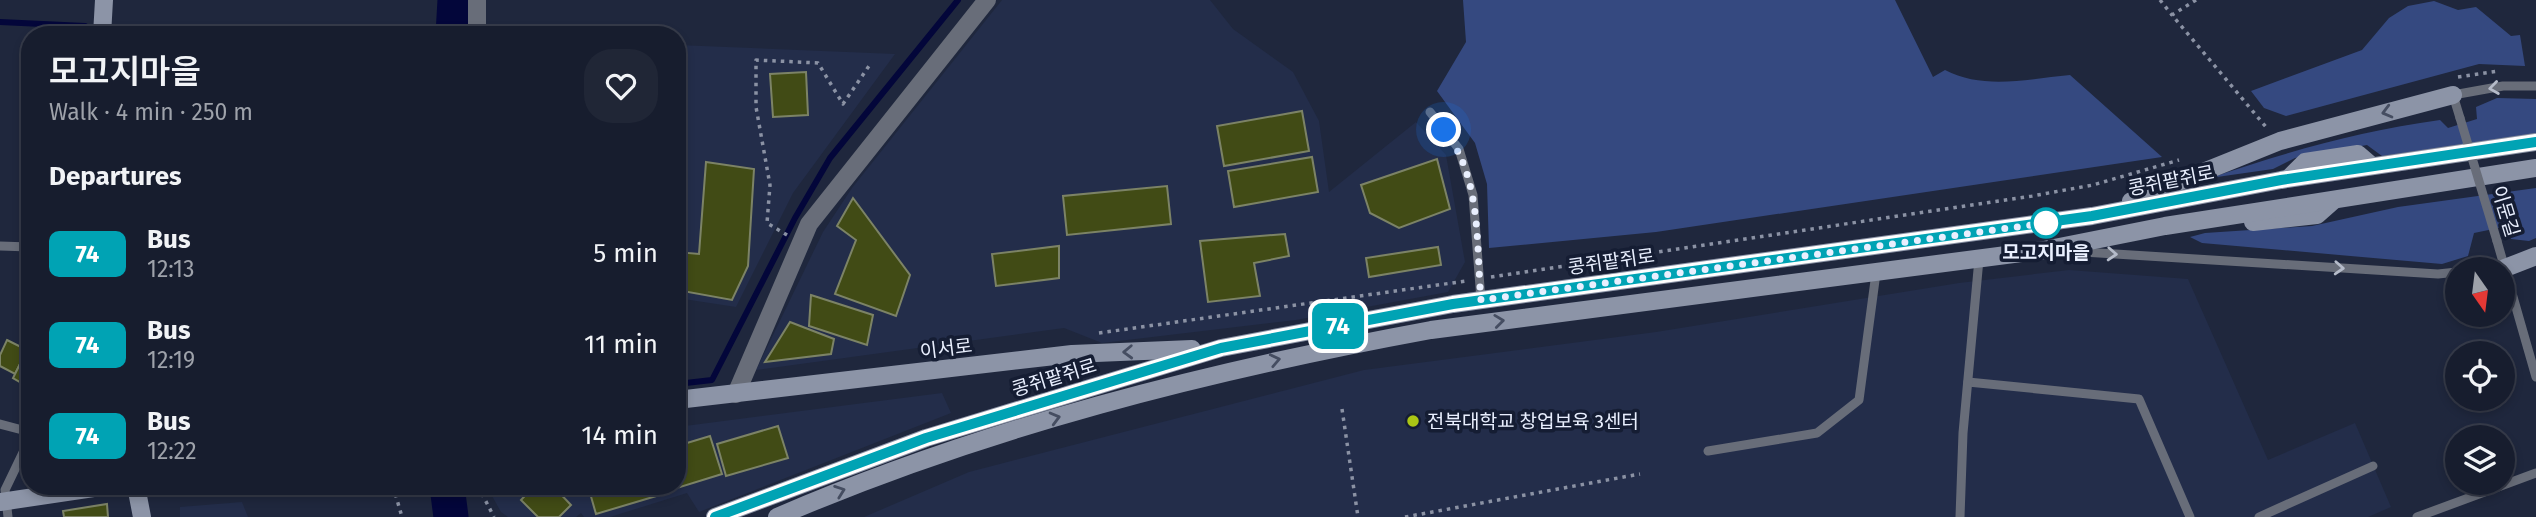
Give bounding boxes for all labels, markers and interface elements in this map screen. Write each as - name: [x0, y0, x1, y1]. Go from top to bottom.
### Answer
- button: heart: [584, 49, 658, 123]
- text: 모고지마을: [49, 52, 201, 92]
- one-way arrow: [2488, 80, 2500, 95]
- text: Walk · 4 min · 250 m: [49, 98, 253, 126]
- one-way arrow: [2381, 104, 2393, 118]
- your location: [1426, 112, 1461, 147]
- text: Departures: [49, 161, 182, 192]
- street label: 콩쥐팥쥐로: [2126, 161, 2216, 200]
- street label: 이문길: [2487, 183, 2524, 240]
- marker: 모고지마을: [2031, 208, 2061, 238]
- text: Bus: [147, 224, 190, 255]
- text: 5 min: [593, 238, 658, 269]
- text: 74: [76, 240, 99, 268]
- place label: 모고지마을: [2002, 241, 2090, 264]
- street label: 콩쥐팥쥐로: [1566, 244, 1656, 279]
- one-way arrow: [2107, 246, 2118, 261]
- text: 12:13: [147, 255, 194, 283]
- north arrow: [2445, 257, 2515, 327]
- map controls: [2445, 257, 2515, 495]
- one-way arrow: [2334, 260, 2345, 275]
- line badge: 74: [1306, 303, 1370, 349]
- text: 74: [1326, 312, 1350, 340]
- one-way arrow: [1493, 314, 1505, 329]
- text: Bus: [147, 315, 190, 346]
- text: 11 min: [584, 329, 658, 360]
- text: 74: [76, 331, 99, 359]
- street label: 이서로: [919, 334, 973, 363]
- button: locate: [2445, 341, 2515, 411]
- one-way arrow: [1122, 345, 1133, 360]
- text: 12:19: [147, 346, 195, 374]
- street label: 콩쥐팥쥐로: [1009, 354, 1099, 401]
- one-way arrow: [1269, 354, 1281, 369]
- text: Bus: [147, 406, 190, 437]
- place label: 전북대학교 창업보육 3센터: [1427, 410, 1639, 433]
- one-way arrow: [1049, 411, 1061, 426]
- marker: 전북대학교 창업보육 3센터: [1405, 413, 1421, 429]
- text: 14 min: [581, 420, 658, 451]
- text: 74: [76, 422, 99, 450]
- button: layers: [2445, 425, 2515, 495]
- text: 12:22: [147, 437, 197, 465]
- one-way arrow: [834, 486, 846, 500]

